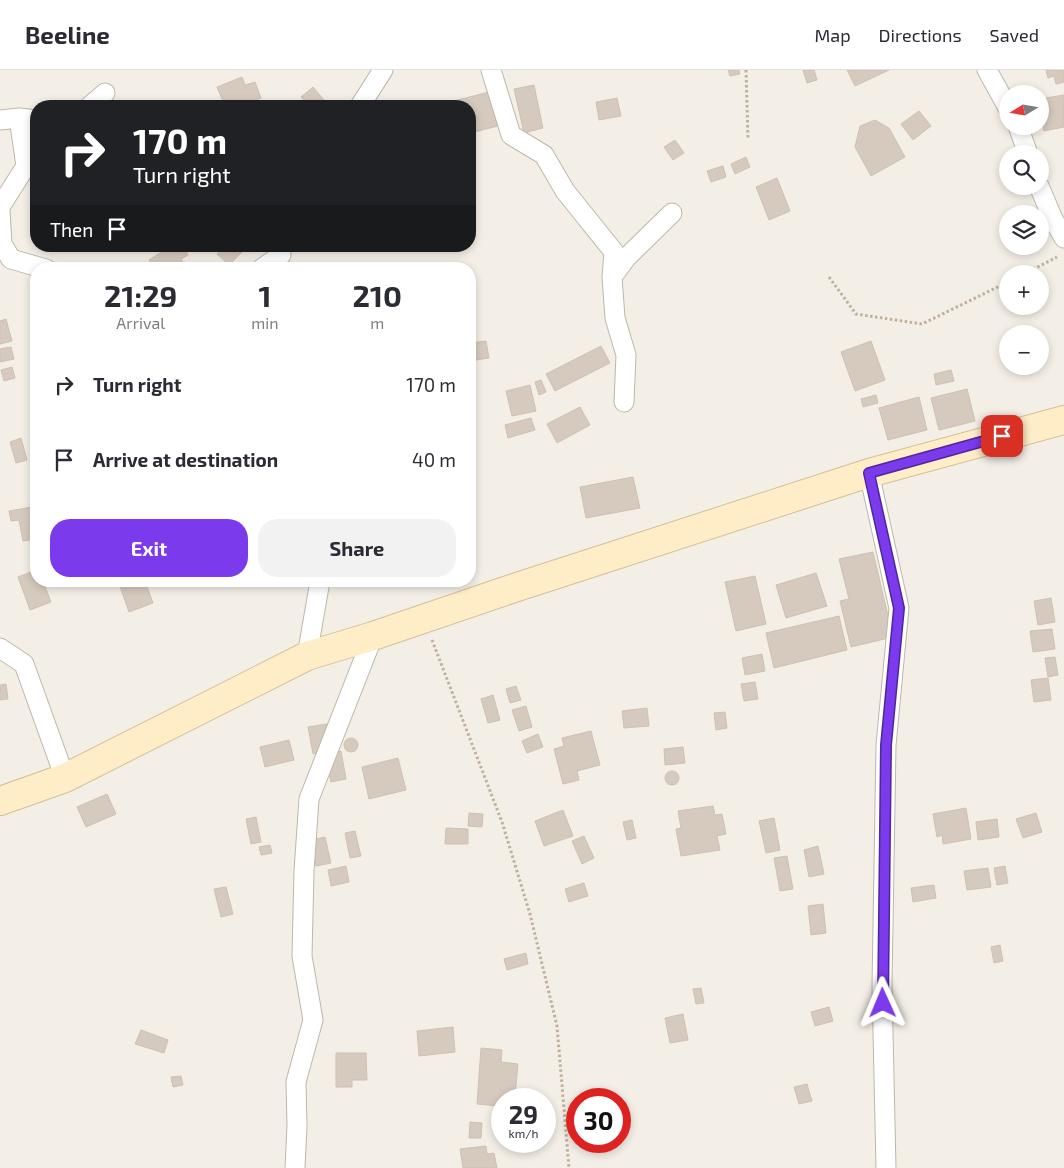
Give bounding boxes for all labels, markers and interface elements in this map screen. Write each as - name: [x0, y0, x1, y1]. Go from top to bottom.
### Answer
- text: Beeline: [25, 20, 110, 49]
- text: Map: [814, 24, 851, 46]
- text: Directions: [879, 24, 962, 46]
- text: Saved: [990, 24, 1039, 46]
- north arrow: [999, 85, 1049, 135]
- map controls: [999, 85, 1049, 375]
- text: 170 m: [133, 119, 227, 161]
- icon: right: [50, 120, 115, 185]
- button: search: [999, 145, 1049, 195]
- text: Turn right: [133, 161, 231, 187]
- button: layers: [999, 205, 1049, 255]
- icon: arrive: [103, 215, 131, 243]
- text: Then: [50, 218, 93, 241]
- button: +: [999, 265, 1049, 315]
- text: 21:29: [104, 277, 177, 313]
- text: 1: [258, 277, 271, 313]
- text: 210: [353, 277, 402, 313]
- text: Arrival: [116, 313, 165, 332]
- text: min: [251, 313, 279, 332]
- text: m: [370, 313, 384, 332]
- button: −: [999, 325, 1049, 375]
- icon: right: [50, 371, 78, 399]
- text: Turn right: [93, 373, 181, 396]
- text: 170 m: [406, 373, 456, 396]
- pin: [981, 415, 1023, 457]
- icon: arrive: [988, 422, 1016, 450]
- icon: arrive: [50, 446, 78, 474]
- text: Arrive at destination: [93, 448, 278, 471]
- text: 40 m: [412, 448, 456, 471]
- button: Exit: [50, 519, 248, 577]
- button: Share: [258, 519, 456, 577]
- position arrow: [856, 976, 908, 1028]
- speed limit sign: 30: [566, 1088, 631, 1153]
- text: 29: [509, 1099, 538, 1129]
- text: km/h: [509, 1126, 538, 1140]

